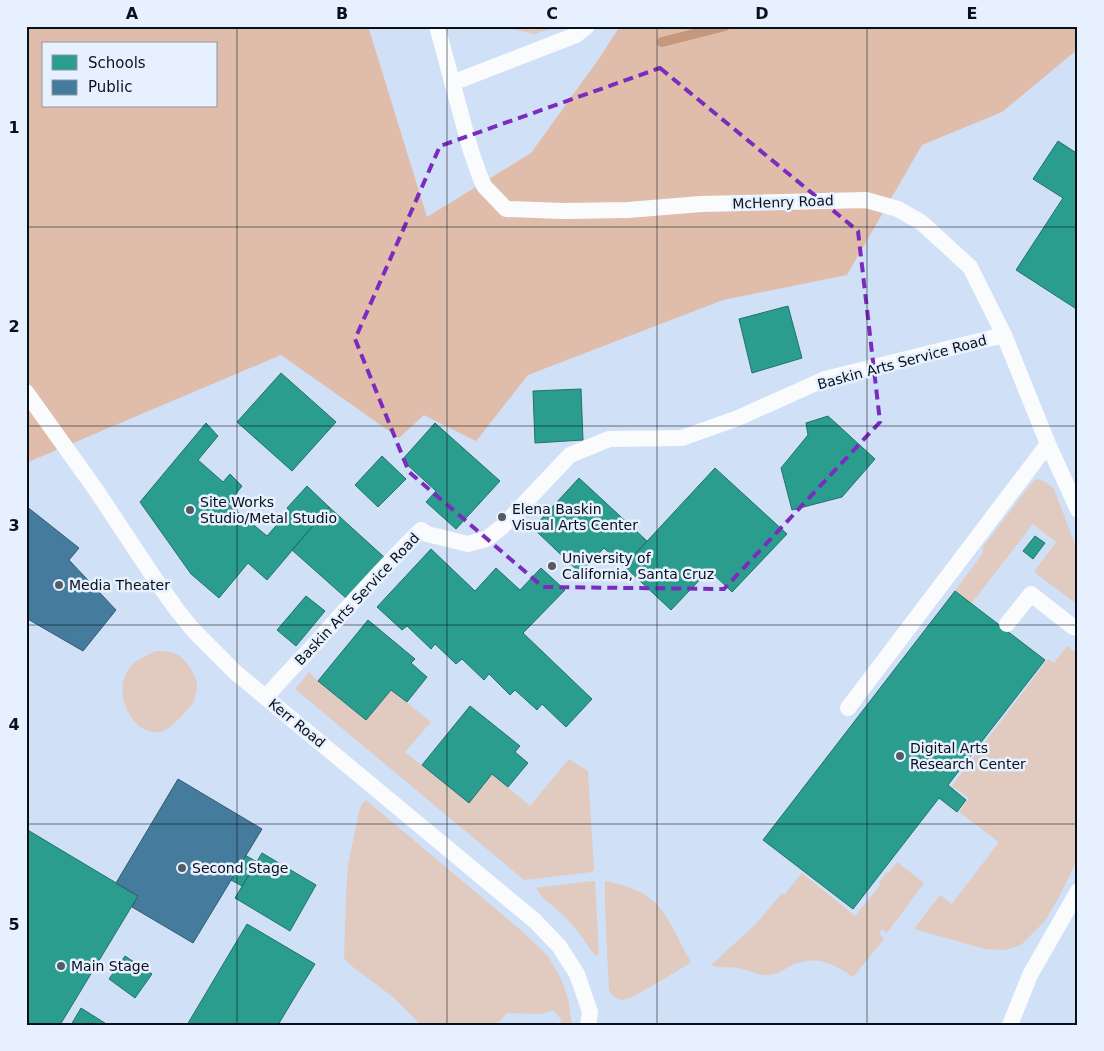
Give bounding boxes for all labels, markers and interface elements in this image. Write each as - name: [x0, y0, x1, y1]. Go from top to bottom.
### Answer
- text: A: [126, 4, 139, 23]
- text: B: [336, 4, 348, 23]
- text: C: [546, 4, 558, 23]
- text: D: [755, 4, 769, 23]
- text: E: [967, 4, 977, 23]
- legend: [42, 42, 218, 108]
- text: Schools: [88, 54, 146, 72]
- text: Public: [88, 78, 132, 96]
- text: 1: [8, 118, 20, 137]
- street label: McHenry Road: [732, 192, 834, 212]
- text: 2: [8, 317, 20, 336]
- street label: Baskin Arts Service Road: [816, 332, 988, 392]
- place label: Site Works Studio/Metal Studio: [200, 494, 337, 526]
- place label: Elena Baskin Visual Arts Center: [512, 501, 638, 533]
- marker: Site Works Studio/Metal Studio: [184, 504, 196, 516]
- marker: Elena Baskin Visual Arts Center: [496, 511, 508, 523]
- text: 3: [8, 516, 20, 535]
- street label: Baskin Arts Service Road: [292, 530, 422, 668]
- place label: University of California, Santa Cruz: [562, 550, 714, 582]
- marker: University of California, Santa Cruz: [546, 560, 558, 572]
- place label: Media Theater: [69, 577, 170, 593]
- marker: Media Theater: [53, 579, 65, 591]
- street label: Kerr Road: [266, 695, 328, 751]
- text: 4: [8, 715, 20, 734]
- place label: Digital Arts Research Center: [910, 740, 1026, 772]
- marker: Digital Arts Research Center: [894, 750, 906, 762]
- place label: Second Stage: [192, 860, 288, 876]
- marker: Second Stage: [176, 862, 188, 874]
- text: 5: [8, 915, 20, 934]
- place label: Main Stage: [71, 958, 149, 974]
- marker: Main Stage: [55, 960, 67, 972]

